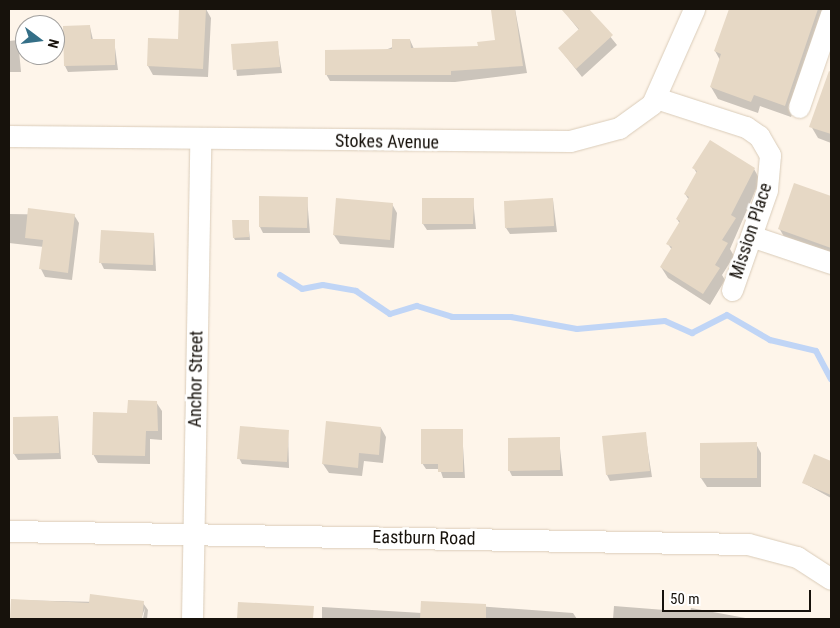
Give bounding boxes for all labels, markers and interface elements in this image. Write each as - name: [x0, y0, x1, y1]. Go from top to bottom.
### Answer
- north arrow: [15, 15, 65, 65]
- text: N: [45, 37, 62, 50]
- street label: Stokes Avenue: [335, 130, 439, 154]
- street label: Mission Place: [725, 180, 777, 282]
- street label: Anchor Street: [184, 330, 208, 428]
- street label: Eastburn Road: [372, 526, 476, 550]
- scale bar: [665, 580, 814, 612]
- text: 50 m: [670, 590, 700, 608]

